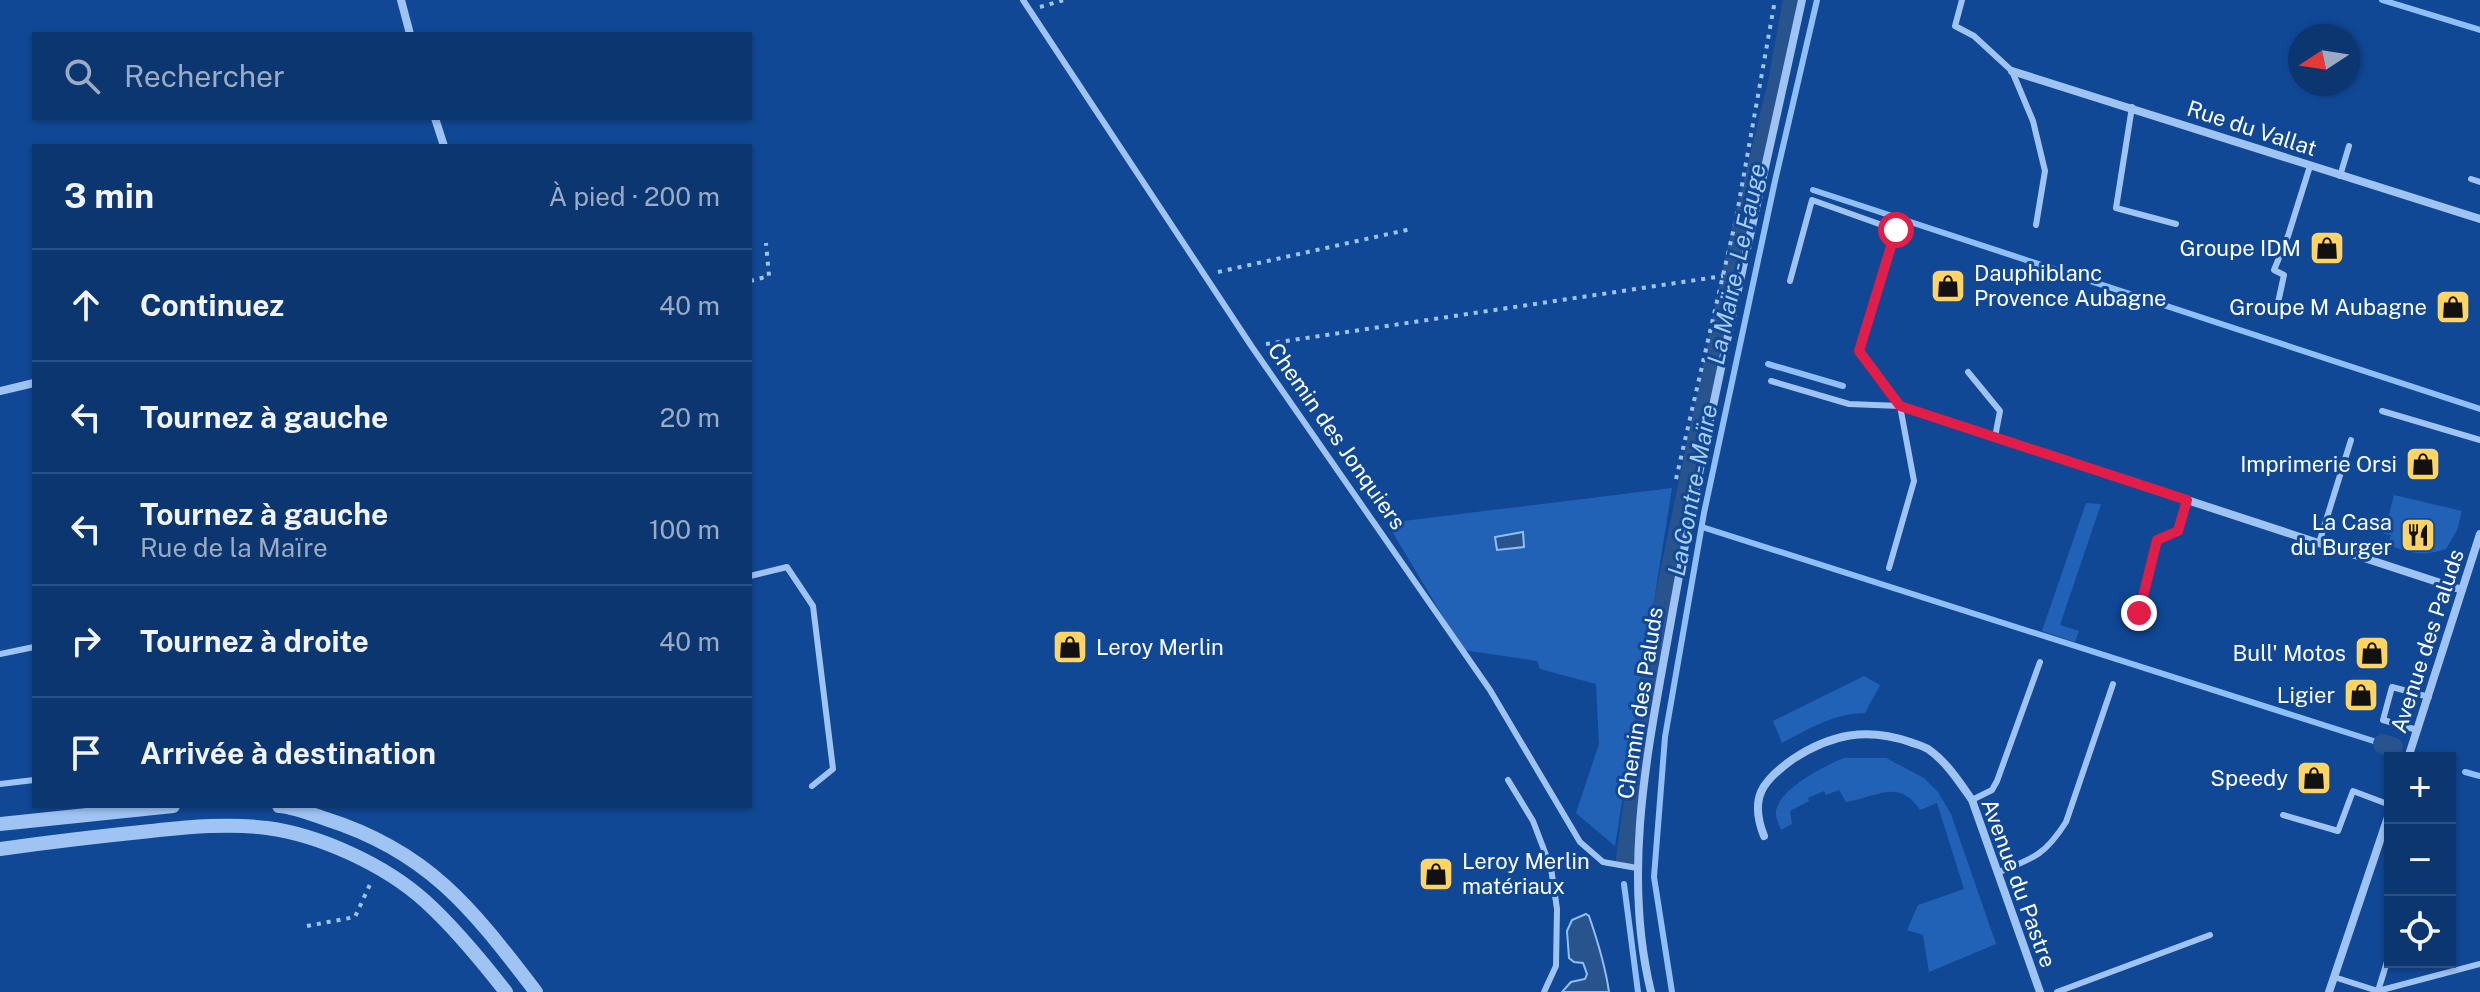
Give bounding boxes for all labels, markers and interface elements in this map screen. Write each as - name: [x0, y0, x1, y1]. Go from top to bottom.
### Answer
- north arrow: [2288, 24, 2360, 96]
- search box: [32, 32, 752, 120]
- icon: search: [60, 54, 104, 98]
- text: Rechercher: [124, 58, 285, 94]
- street label: Rue du Vallat: [2184, 95, 2320, 161]
- water label: La Maïre - Le Fauge: [1701, 161, 1771, 367]
- text: 3 min: [64, 176, 154, 216]
- text: À pied · 200 m: [549, 181, 720, 212]
- route start: [1878, 212, 1914, 248]
- shop icon: Groupe IDM: [2308, 229, 2346, 267]
- place label: Groupe IDM: [2179, 235, 2301, 261]
- place label: Dauphiblanc Provence Aubagne: [1974, 260, 2167, 311]
- shop icon: Dauphiblanc Provence Aubagne: [1929, 267, 1967, 305]
- icon: ahead: [64, 283, 108, 327]
- text: Continuez: [140, 287, 284, 323]
- shop icon: Groupe M Aubagne: [2434, 288, 2472, 326]
- text: 40 m: [659, 290, 720, 321]
- place label: Groupe M Aubagne: [2229, 294, 2427, 320]
- street label: Chemin des Jonquiers: [1263, 338, 1411, 534]
- icon: left: [64, 395, 108, 439]
- text: Tournez à gauche: [140, 399, 388, 435]
- text: 20 m: [660, 402, 720, 433]
- water label: La Contre-Maïre: [1662, 402, 1722, 578]
- shop icon: Imprimerie Orsi: [2404, 445, 2442, 483]
- place label: Imprimerie Orsi: [2240, 451, 2397, 477]
- text: Tournez à gauche: [140, 496, 388, 532]
- icon: left: [64, 507, 108, 551]
- place label: La Casa du Burger: [2290, 509, 2392, 560]
- text: 100 m: [649, 514, 720, 545]
- restaurant icon: La Casa du Burger: [2399, 516, 2437, 554]
- text: Rue de la Maïre: [140, 532, 328, 563]
- street label: Avenue des Paluds: [2385, 546, 2469, 736]
- route end: [2121, 595, 2157, 631]
- street label: Chemin des Paluds: [1612, 605, 1668, 801]
- icon: right: [64, 619, 108, 663]
- text: Tournez à droite: [140, 623, 369, 659]
- text: 40 m: [659, 626, 720, 657]
- shop icon: Leroy Merlin: [1051, 628, 1089, 666]
- place label: Leroy Merlin: [1096, 634, 1224, 660]
- shop icon: Bull' Motos: [2353, 634, 2391, 672]
- place label: Bull' Motos: [2232, 640, 2346, 666]
- shop icon: Ligier: [2342, 676, 2380, 714]
- place label: Ligier: [2277, 682, 2335, 708]
- icon: arrive: [64, 731, 108, 775]
- text: Arrivée à destination: [140, 735, 436, 771]
- map controls: [2384, 752, 2456, 968]
- button: +: [2384, 752, 2456, 824]
- shop icon: Speedy: [2295, 759, 2333, 797]
- place label: Speedy: [2210, 765, 2288, 791]
- street label: Avenue du Pastre: [1976, 795, 2062, 971]
- button: −: [2384, 824, 2456, 896]
- place label: Leroy Merlin matériaux: [1462, 848, 1590, 899]
- shop icon: Leroy Merlin matériaux: [1417, 855, 1455, 893]
- button: locate: [2384, 896, 2456, 968]

